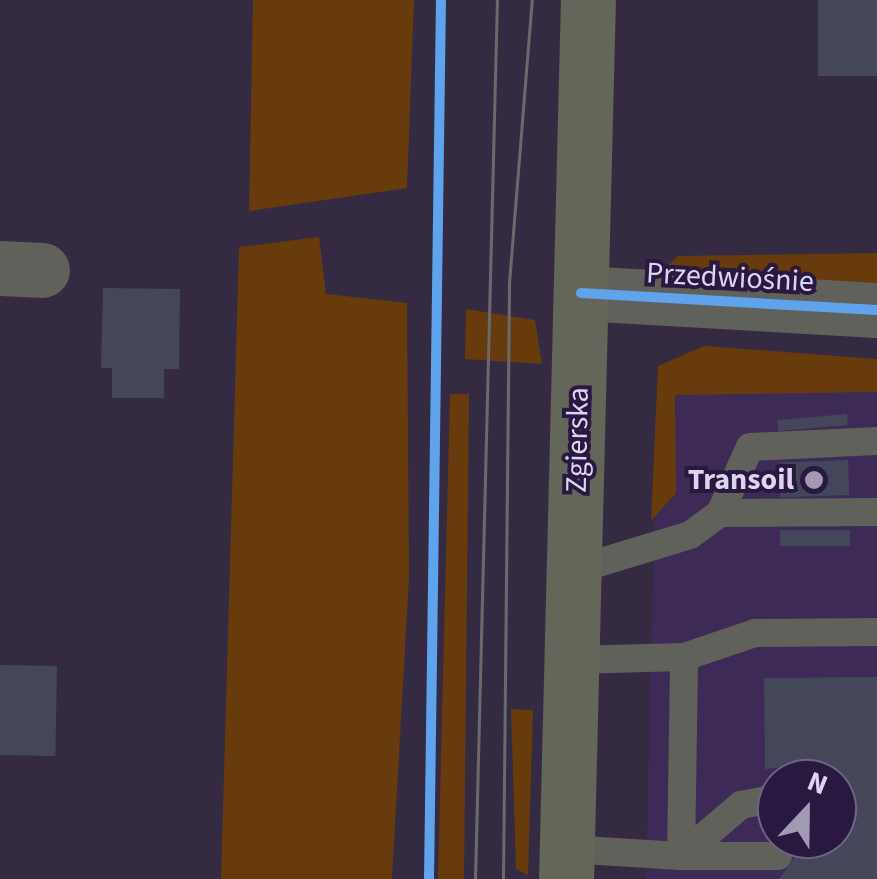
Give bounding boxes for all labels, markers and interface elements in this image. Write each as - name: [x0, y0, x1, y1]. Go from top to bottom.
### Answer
- street label: Przedwiośnie: [645, 256, 815, 300]
- street label: Zgierska: [559, 387, 597, 493]
- place label: Transoil: [688, 462, 794, 498]
- marker: Transoil: [803, 469, 825, 491]
- north arrow: [757, 759, 857, 859]
- text: N: [801, 761, 834, 805]

